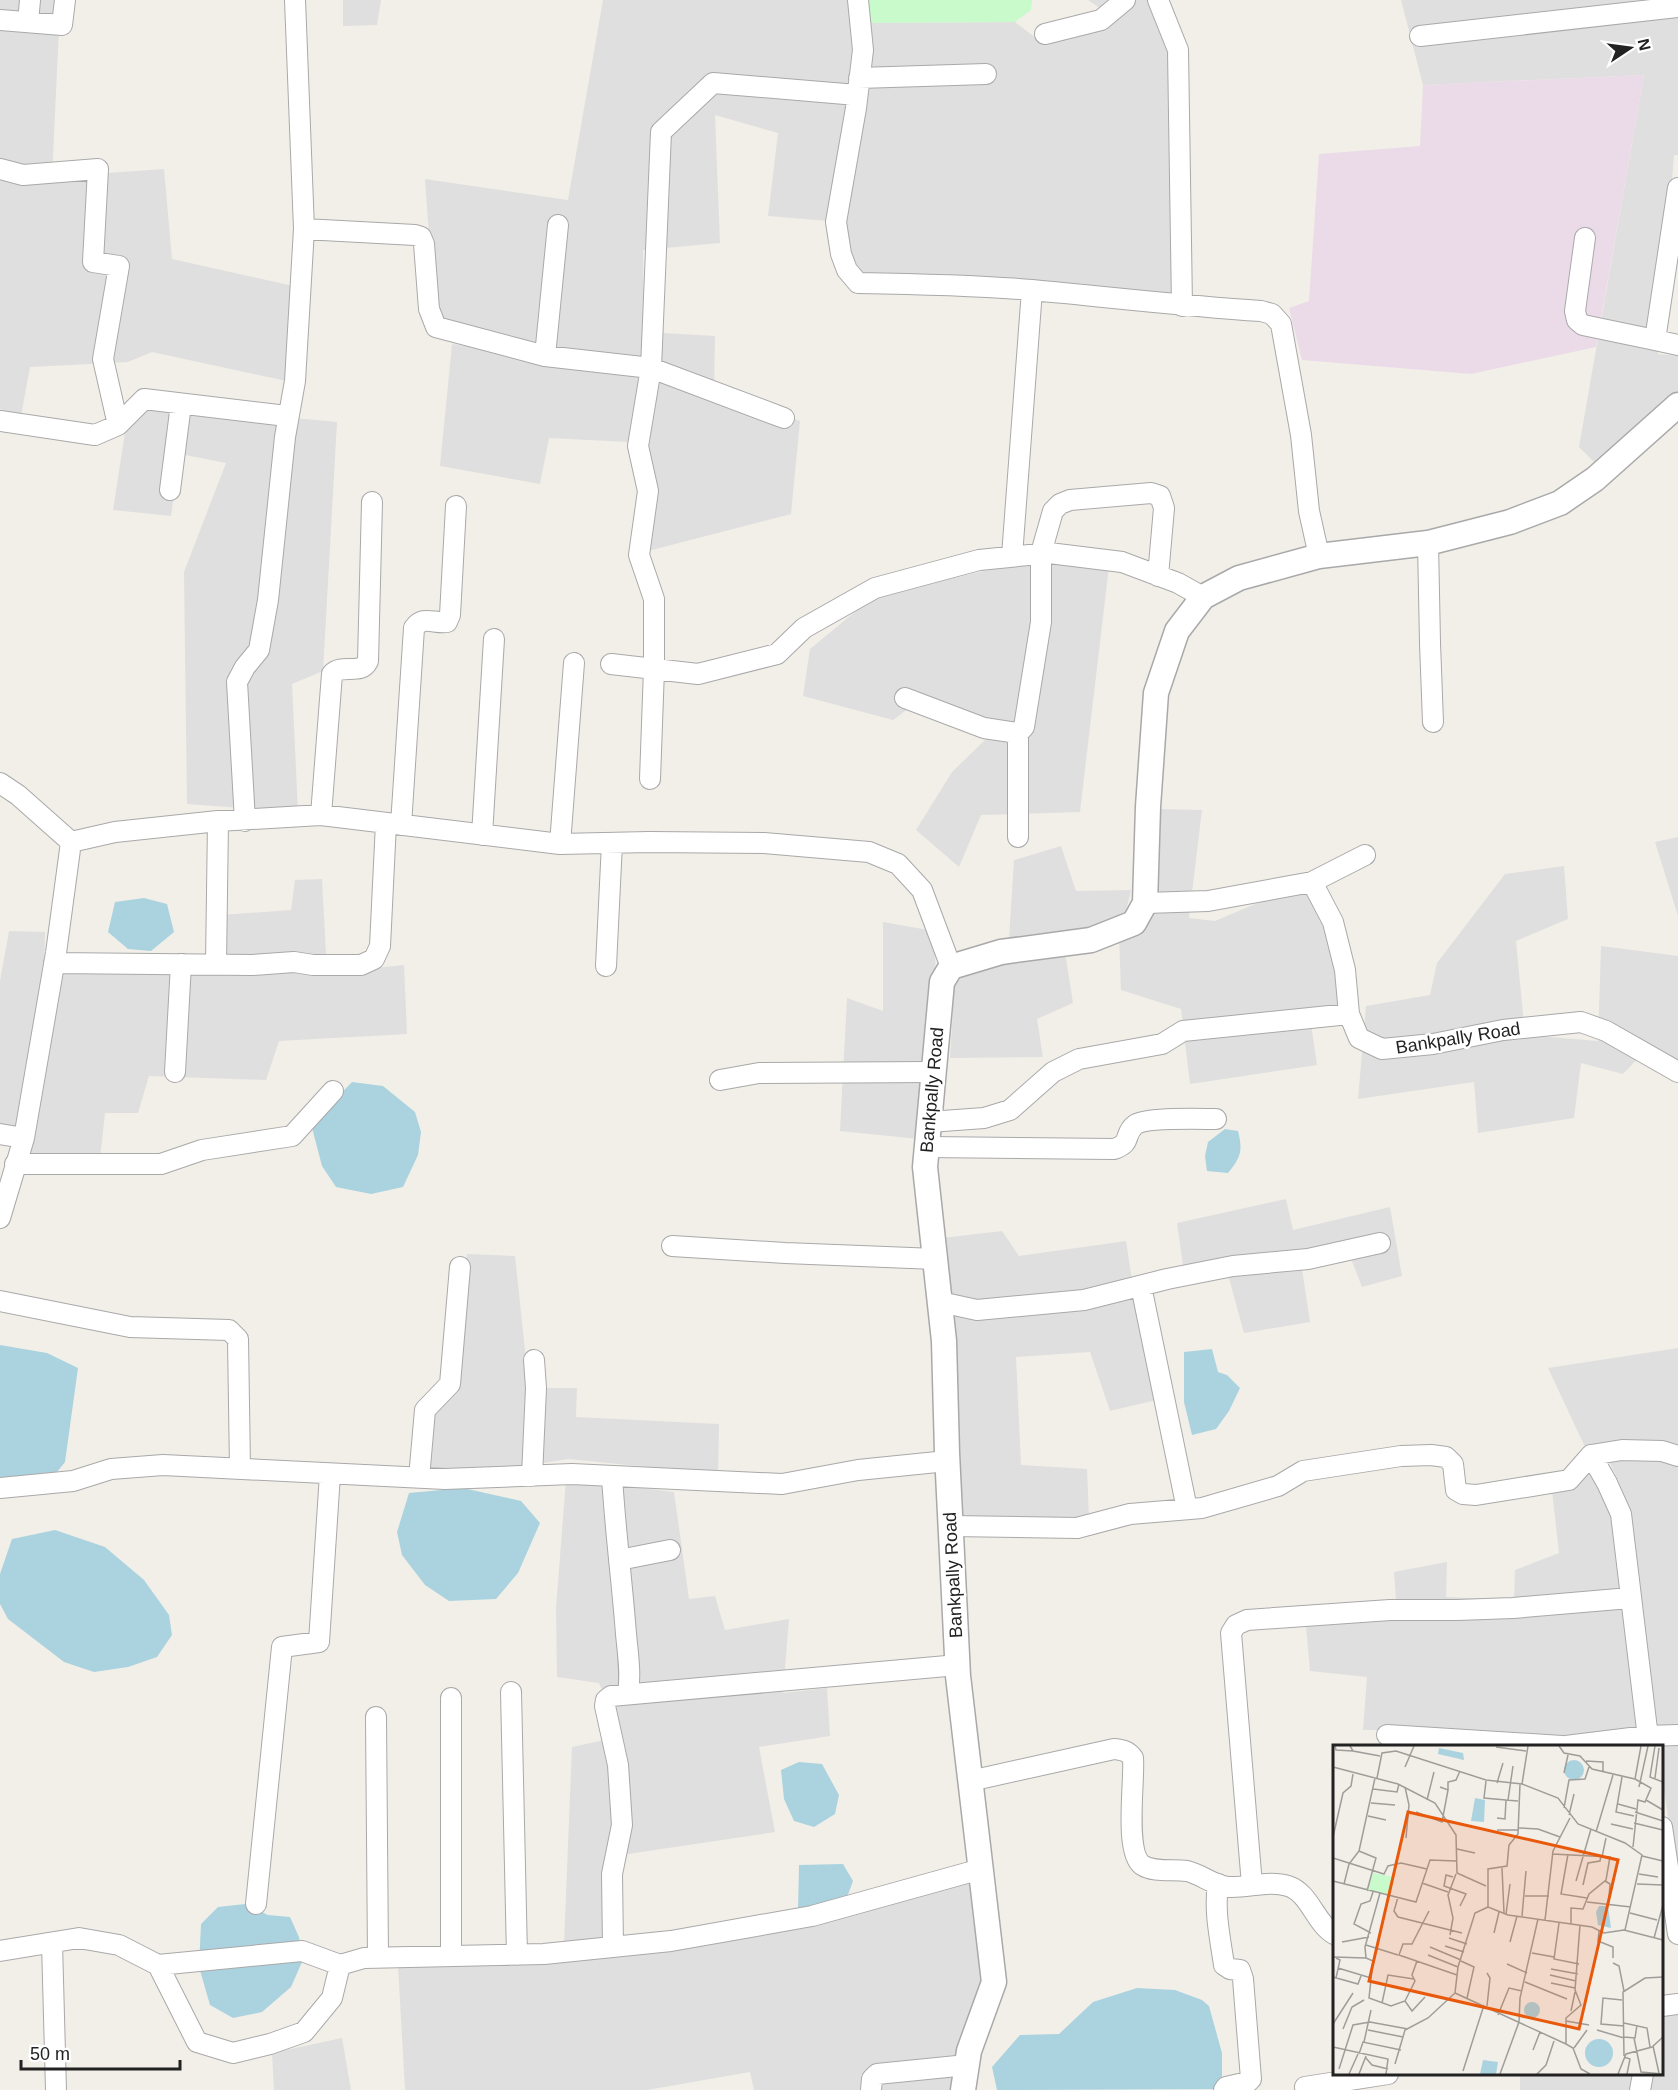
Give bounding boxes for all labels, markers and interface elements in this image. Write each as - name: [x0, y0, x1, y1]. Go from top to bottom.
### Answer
- north arrow: [1600, 18, 1660, 78]
- text: N: [1635, 37, 1654, 52]
- street label: Bankpally Road: [1394, 1018, 1522, 1058]
- street label: Bankpally Road: [917, 1026, 947, 1154]
- street label: Bankpally Road: [940, 1512, 966, 1638]
- inset map: [1333, 1745, 1663, 2075]
- scale bar: [21, 2033, 180, 2071]
- text: 50 m: [30, 2044, 70, 2064]

